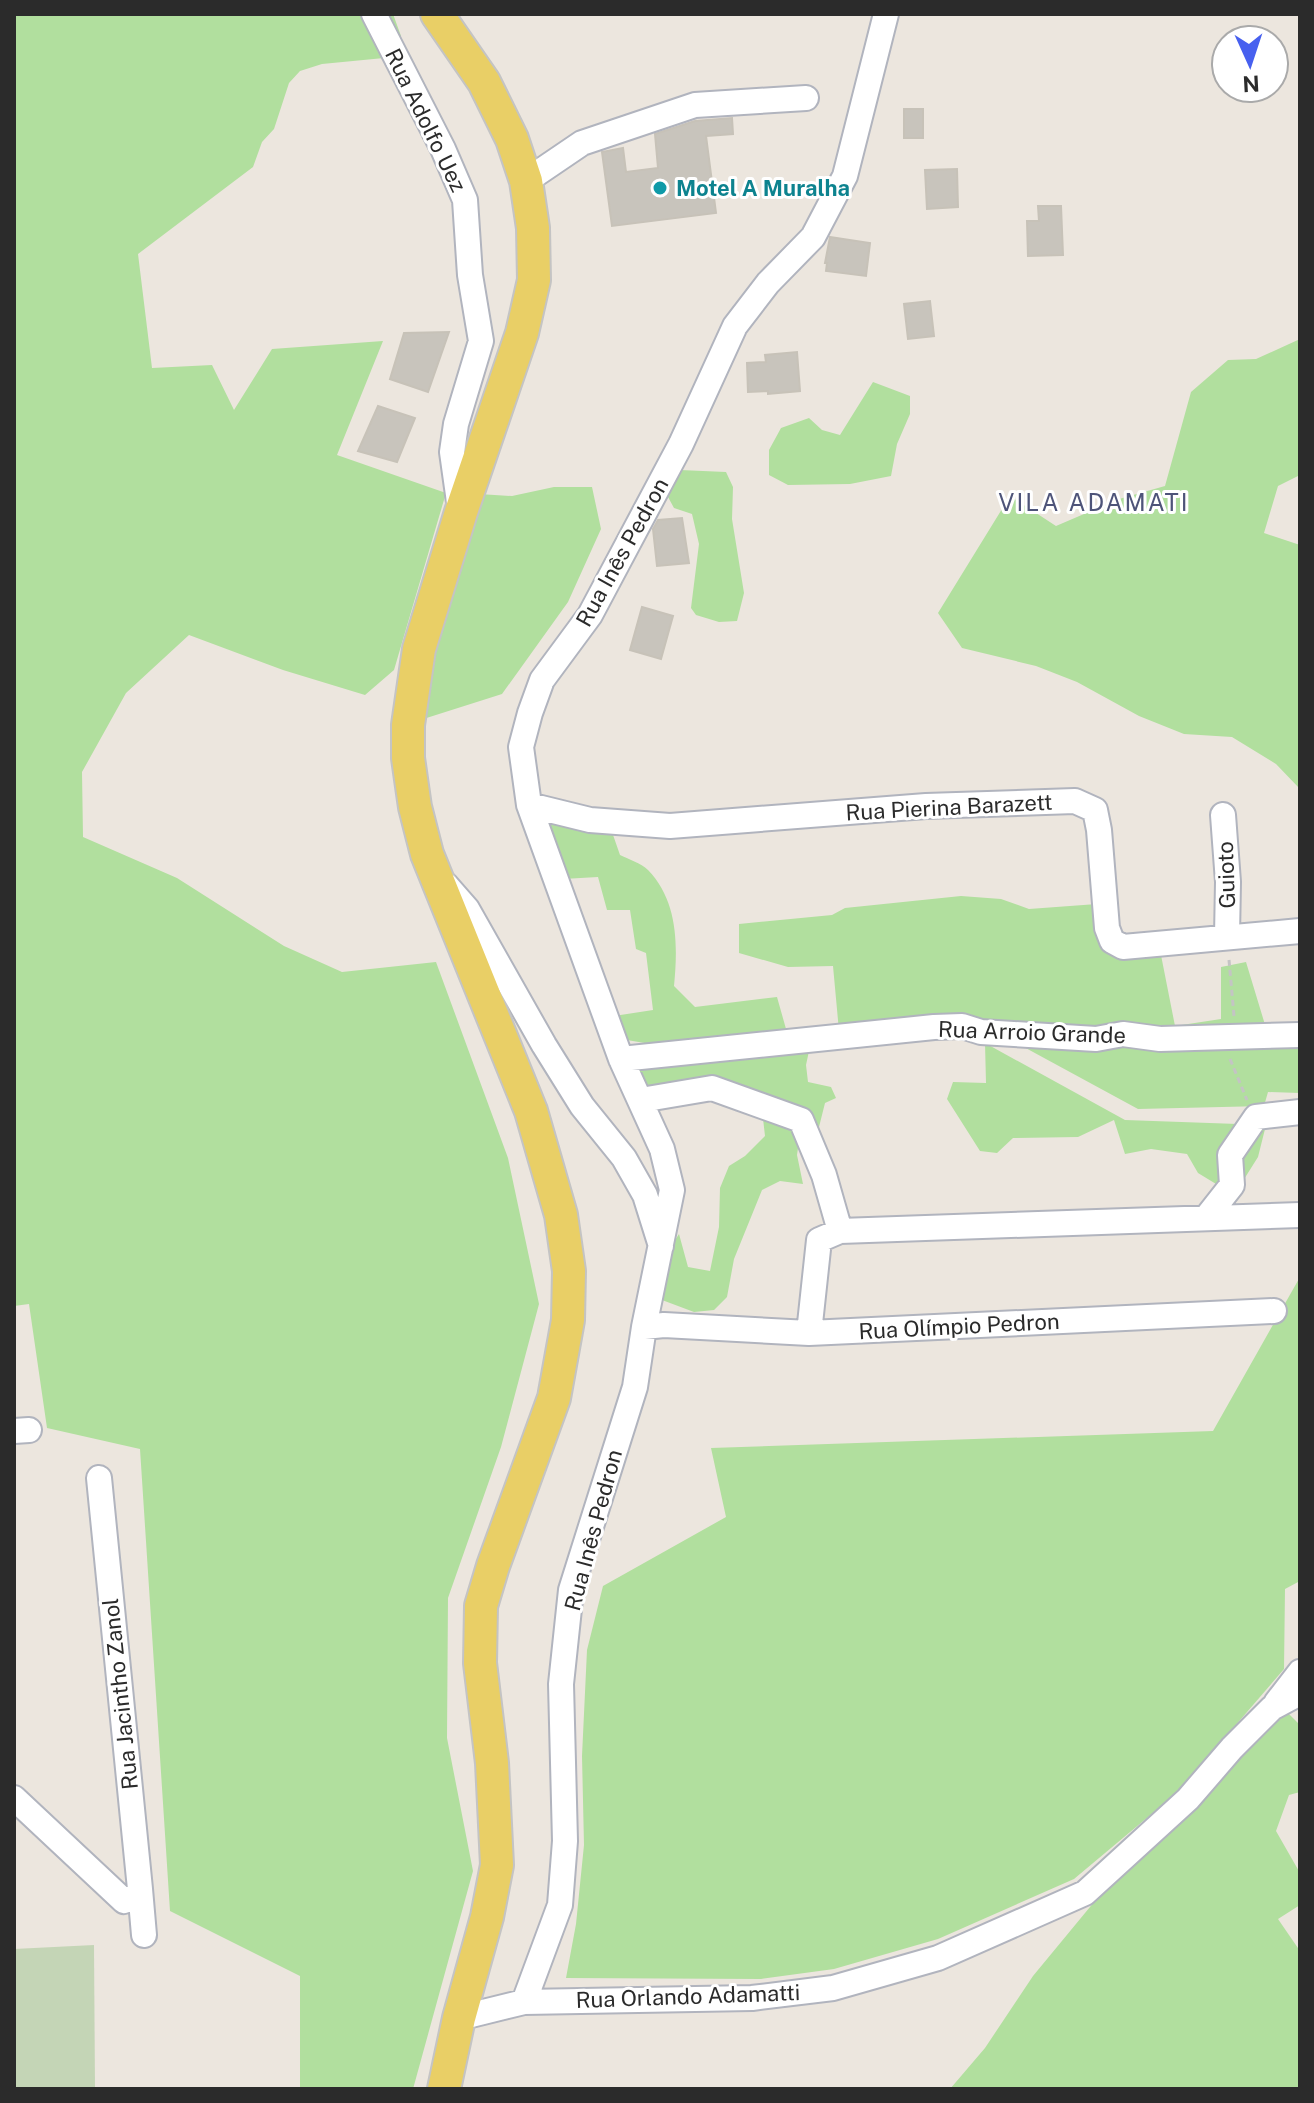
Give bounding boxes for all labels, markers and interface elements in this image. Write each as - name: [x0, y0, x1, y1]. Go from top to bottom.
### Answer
- north arrow: [1210, 24, 1290, 104]
- street label: Rua Adolfo Uez: [380, 44, 472, 196]
- text: N: [1242, 71, 1260, 97]
- place label: Motel A Muralha: [676, 175, 850, 201]
- marker: Motel A Muralha: [651, 179, 669, 197]
- street label: Rua Inês Pedron: [570, 473, 674, 631]
- district label: VILA ADAMATI: [998, 488, 1190, 516]
- street label: Rua Pierina Barazett: [845, 789, 1053, 825]
- street label: Guioto: [1212, 841, 1240, 909]
- street label: Rua Arroio Grande: [938, 1016, 1126, 1048]
- street label: Rua Olímpio Pedron: [858, 1308, 1060, 1344]
- street label: Rua Inês Pedron: [559, 1447, 627, 1613]
- street label: Rua Jacintho Zanol: [97, 1597, 143, 1791]
- street label: Rua Orlando Adamatti: [575, 1979, 801, 2013]

